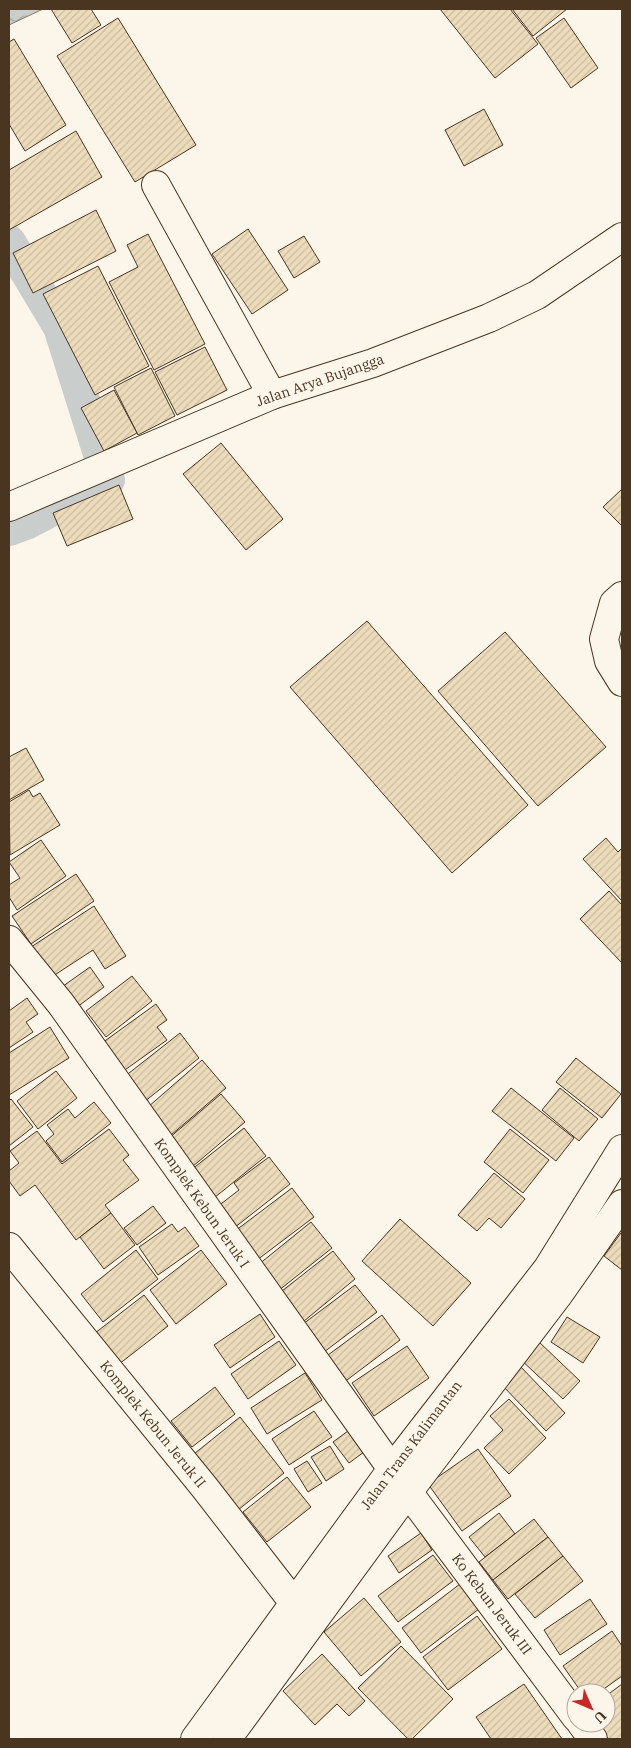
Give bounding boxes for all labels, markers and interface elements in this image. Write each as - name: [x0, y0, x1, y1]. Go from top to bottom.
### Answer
- street label: Jalan Arya Bujangga: [254, 350, 387, 410]
- street label: Komplek Kebun Jeruk I: [150, 1135, 254, 1271]
- street label: Komplek Kebun Jeruk II: [96, 1357, 210, 1491]
- street label: Jalan Trans Kalimantan: [357, 1377, 466, 1513]
- street label: Ko Kebun Jeruk III: [448, 1550, 536, 1658]
- north arrow: [566, 1683, 616, 1733]
- text: U: [590, 1707, 610, 1728]

